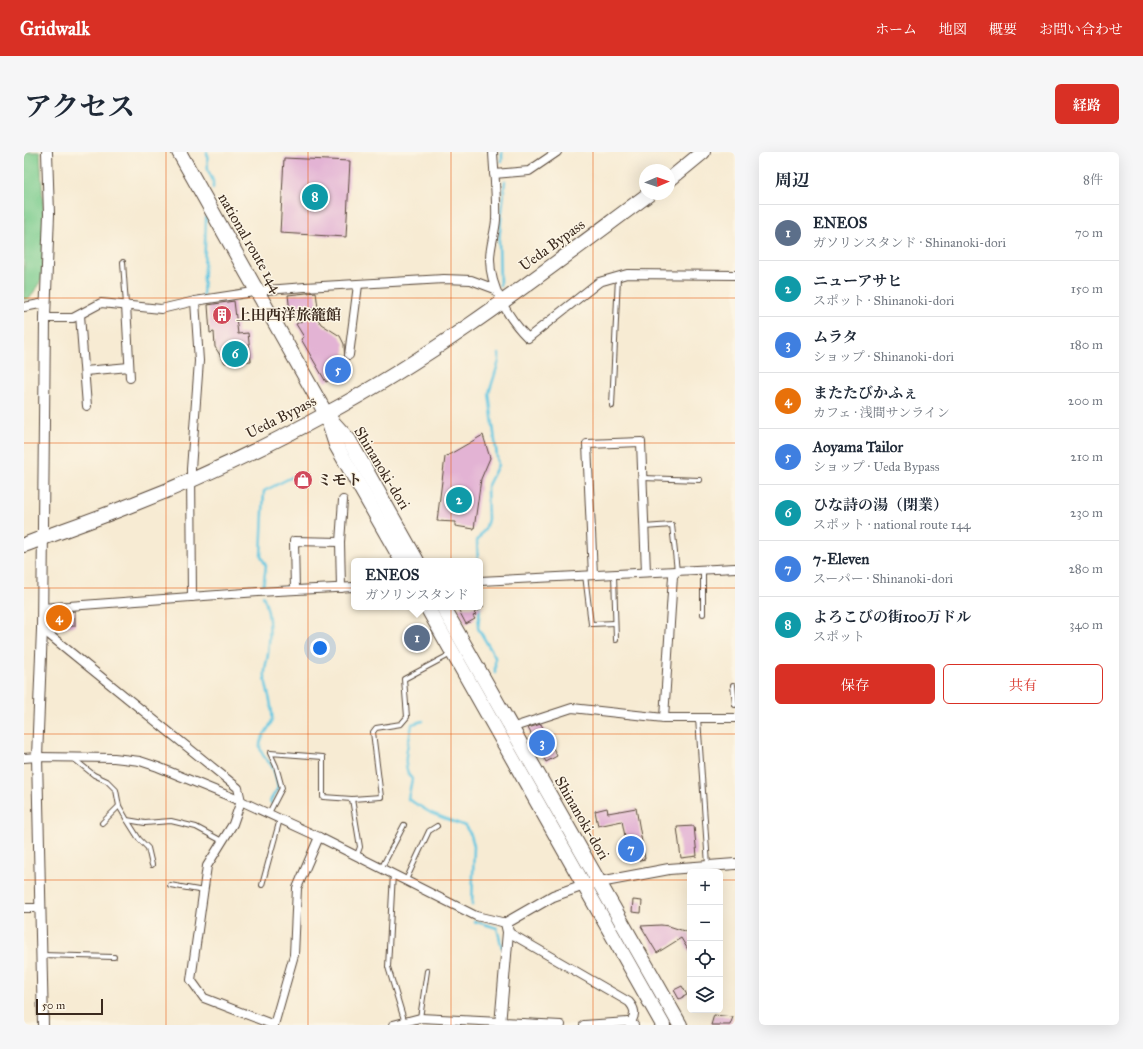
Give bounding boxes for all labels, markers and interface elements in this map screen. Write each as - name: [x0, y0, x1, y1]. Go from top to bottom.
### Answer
- text: Gridwalk: [20, 17, 90, 40]
- text: ホーム: [875, 21, 917, 38]
- text: 地図: [939, 21, 967, 38]
- text: 概要: [989, 21, 1017, 38]
- text: お問い合わせ: [1039, 21, 1123, 38]
- button: 経路: [1055, 84, 1119, 124]
- text: アクセス: [24, 89, 135, 124]
- north arrow: [639, 164, 675, 200]
- text: 周辺: [775, 170, 809, 191]
- text: 8件: [1083, 172, 1103, 188]
- pin: 8: [302, 182, 328, 212]
- street label: national route 144: [214, 190, 286, 296]
- text: ENEOS: [813, 214, 867, 232]
- street label: Ueda Bypass: [516, 215, 588, 275]
- text: 1: [785, 225, 791, 241]
- text: 70 m: [1075, 225, 1103, 241]
- text: ガソリンスタンド · Shinanoki-dori: [813, 235, 1006, 251]
- text: ニューアサヒ: [813, 272, 902, 290]
- text: 2: [785, 281, 791, 297]
- text: 150 m: [1071, 281, 1103, 297]
- text: スポット · Shinanoki-dori: [813, 293, 954, 309]
- building icon: 上田西洋旅籠館: [211, 304, 233, 326]
- place label: 上田西洋旅籠館: [236, 306, 341, 324]
- text: ムラタ: [813, 328, 858, 346]
- text: 3: [785, 337, 791, 353]
- text: 180 m: [1070, 337, 1103, 353]
- pin: 6: [222, 339, 248, 369]
- text: ショップ · Shinanoki-dori: [813, 349, 954, 365]
- pin: 5: [325, 355, 351, 385]
- text: またたびかふぇ: [813, 384, 918, 402]
- street label: Ueda Bypass: [243, 392, 319, 442]
- text: 4: [784, 393, 792, 409]
- text: 200 m: [1068, 393, 1103, 409]
- text: カフェ · 浅間サンライン: [813, 405, 950, 421]
- street label: Shinanoki-dori: [350, 423, 414, 513]
- text: Aoyama Tailor: [813, 438, 903, 456]
- text: 5: [785, 449, 791, 465]
- text: 210 m: [1070, 449, 1103, 465]
- text: ショップ · Ueda Bypass: [813, 459, 939, 475]
- shop icon: ミモト: [292, 469, 314, 491]
- place label: ミモト: [317, 471, 362, 489]
- pin: 2: [446, 485, 472, 515]
- text: ひな詩の湯（閉業）: [813, 496, 948, 514]
- text: 6: [785, 505, 791, 521]
- text: 230 m: [1070, 505, 1103, 521]
- text: スポット · national route 144: [813, 517, 970, 533]
- text: 7-Eleven: [813, 550, 869, 568]
- popup: [351, 558, 483, 610]
- text: 7: [785, 561, 791, 577]
- text: 280 m: [1068, 561, 1103, 577]
- text: ENEOS: [365, 566, 419, 584]
- text: スーパー · Shinanoki-dori: [813, 571, 953, 587]
- text: ガソリンスタンド: [365, 587, 469, 603]
- pin: 4: [46, 603, 72, 633]
- text: よろこびの街100万ドル: [813, 608, 971, 626]
- text: 8: [785, 617, 791, 633]
- text: 340 m: [1069, 617, 1103, 633]
- pin: 1: [404, 623, 430, 653]
- text: スポット: [813, 629, 865, 645]
- your location: [310, 638, 330, 658]
- button: 保存: [775, 664, 935, 704]
- button: 共有: [943, 664, 1103, 704]
- pin: 3: [529, 728, 555, 758]
- street label: Shinanoki-dori: [551, 773, 613, 863]
- pin: 7: [618, 834, 644, 864]
- map controls: [687, 869, 723, 1013]
- button: +: [687, 869, 723, 905]
- button: −: [687, 905, 723, 941]
- button: locate: [687, 941, 723, 977]
- button: layers: [687, 977, 723, 1013]
- scale bar: [36, 997, 103, 1016]
- text: 50 m: [42, 999, 65, 1012]

